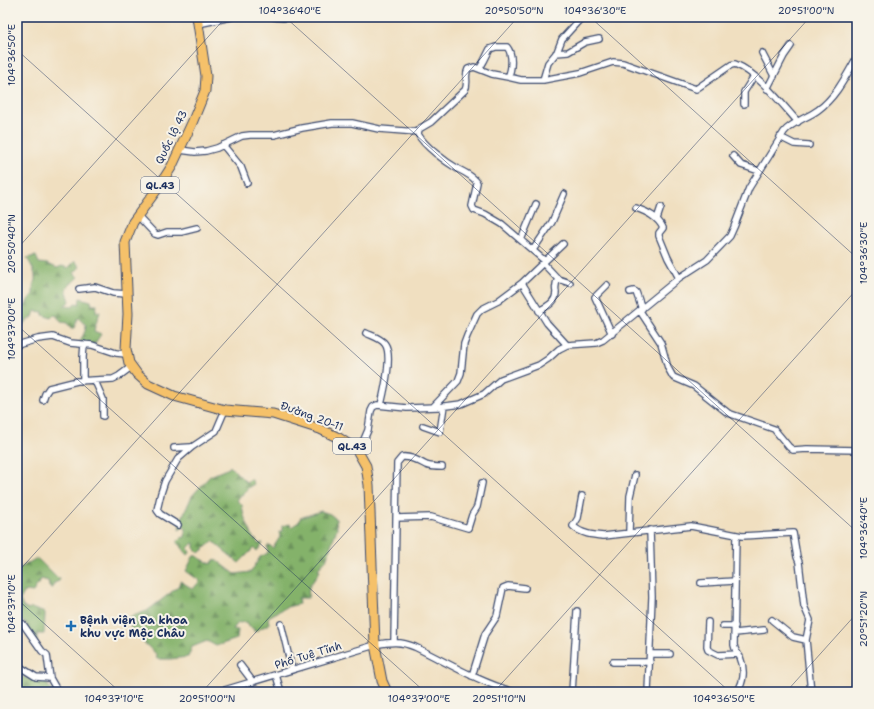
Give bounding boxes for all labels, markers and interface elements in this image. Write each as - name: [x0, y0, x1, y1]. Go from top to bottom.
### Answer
- text: 104°36'40"E: [259, 4, 321, 17]
- text: 20°50'50"N: [484, 4, 544, 17]
- text: 104°36'30"E: [564, 4, 626, 17]
- text: 20°51'00"N: [778, 4, 834, 17]
- text: 104°36'50"E: [5, 24, 18, 86]
- street label: Quốc lộ 43: [152, 108, 191, 167]
- road number: QL.43: [141, 177, 179, 193]
- text: 20°50'40"N: [5, 214, 18, 274]
- text: 104°36'30"E: [857, 222, 870, 284]
- text: 104°37'00"E: [5, 298, 18, 360]
- street label: Đường 20-11: [278, 398, 345, 435]
- road number: QL.43: [333, 438, 371, 454]
- text: 104°36'40"E: [857, 497, 870, 559]
- text: 104°37'10"E: [5, 574, 18, 634]
- text: 20°51'20"N: [857, 591, 870, 647]
- place label: Bệnh viện Đa khoa khu vực Mộc Châu: [80, 613, 188, 641]
- marker: Bệnh viện Đa khoa khu vực Mộc Châu: [65, 620, 77, 632]
- street label: Phố Tuệ Tĩnh: [273, 638, 344, 673]
- text: 104°37'10"E: [84, 692, 144, 705]
- text: 20°51'00"N: [179, 692, 235, 705]
- text: 104°37'00"E: [388, 692, 450, 705]
- text: 20°51'10"N: [472, 692, 526, 705]
- text: 104°36'50"E: [693, 692, 755, 705]

